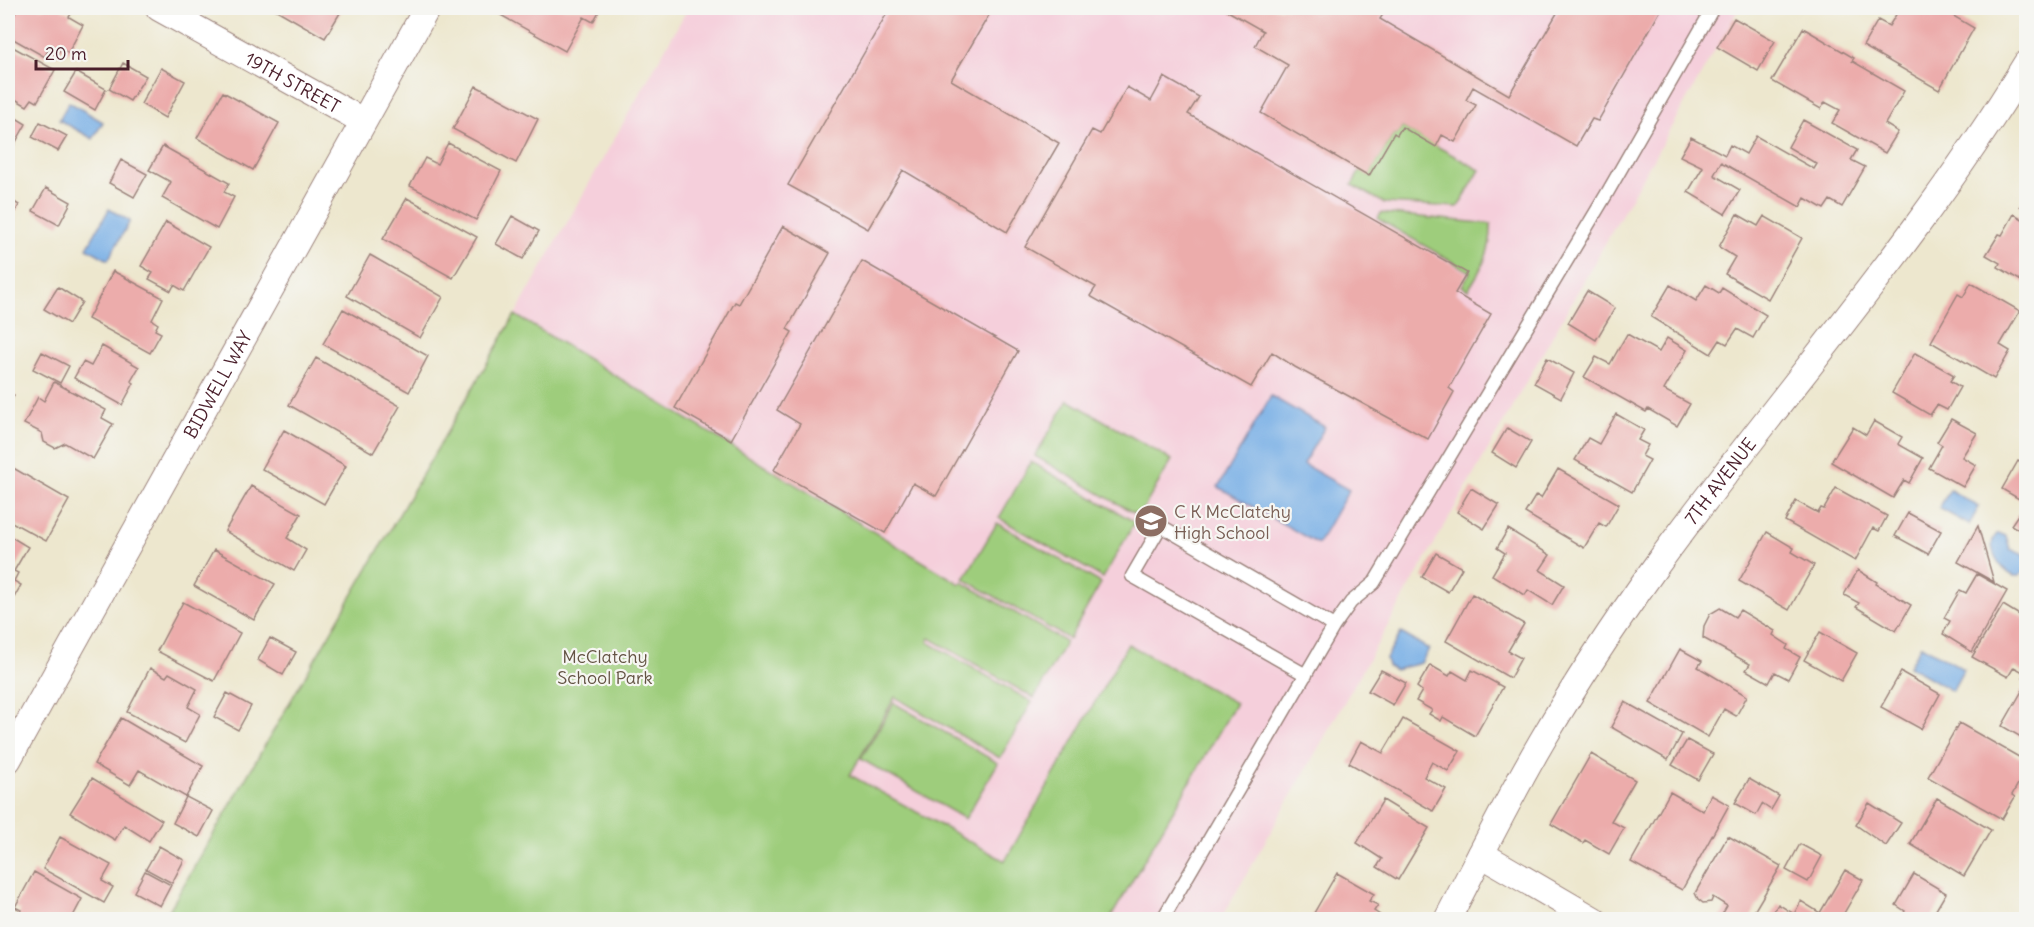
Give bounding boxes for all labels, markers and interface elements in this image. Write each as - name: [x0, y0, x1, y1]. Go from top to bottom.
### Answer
- scale bar: [36, 33, 128, 71]
- text: 20 m: [45, 42, 87, 65]
- street label: 19TH STREET: [241, 47, 344, 118]
- street label: BIDWELL WAY: [178, 326, 256, 442]
- street label: 7TH AVENUE: [1679, 433, 1761, 529]
- place label: C K McClatchy High School: [1174, 500, 1291, 544]
- school or university icon: C K McClatchy High School: [1133, 503, 1169, 539]
- park label: McClatchy School Park: [557, 645, 653, 689]

